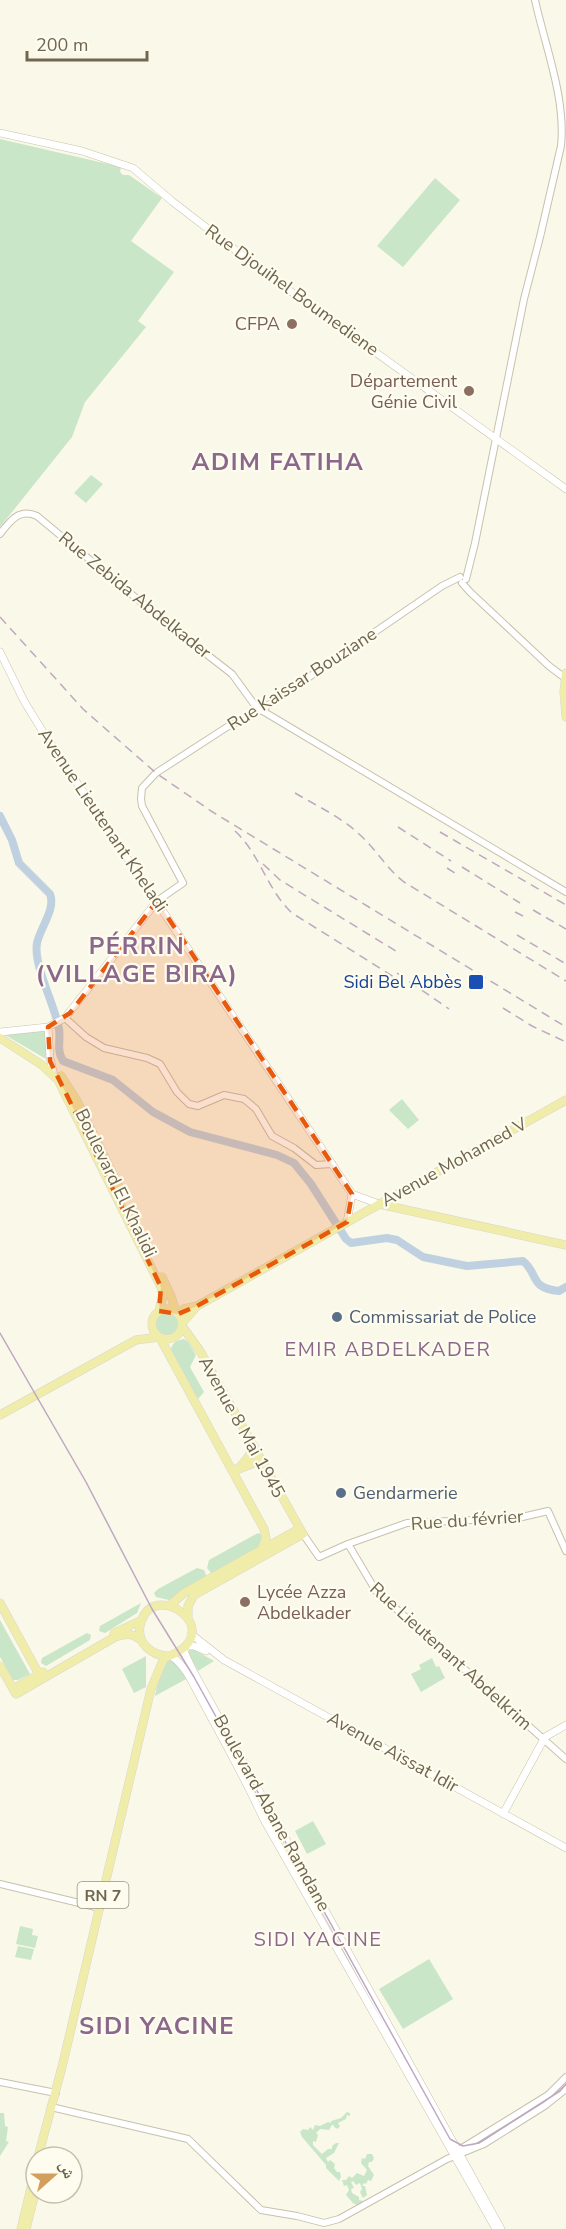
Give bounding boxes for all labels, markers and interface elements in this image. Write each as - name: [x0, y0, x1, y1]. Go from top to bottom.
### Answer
- scale bar: [27, 24, 147, 62]
- text: 200 m: [36, 33, 88, 57]
- street label: Rue Djouihel Boumediene: [200, 219, 384, 361]
- place label: CFPA: [235, 312, 280, 336]
- marker: CFPA: [285, 317, 299, 331]
- place label: Département Génie Civil: [350, 369, 458, 414]
- marker: Département Génie Civil: [462, 384, 476, 398]
- district label: ADIM FATIHA: [192, 446, 364, 478]
- street label: Rue Zebida Abdelkader: [54, 526, 217, 664]
- street label: Rue Kaissar Bouziane: [223, 622, 381, 736]
- street label: Avenue Lieutenant Kheladi: [32, 723, 174, 917]
- district label: PÉRRIN (VILLAGE BIRA): [36, 930, 238, 990]
- place label: Sidi Bel Abbès: [343, 970, 462, 994]
- marker: Sidi Bel Abbès: [467, 973, 485, 991]
- street label: Boulevard El Khalidi: [70, 1105, 162, 1261]
- street label: Avenue Mohamed V: [377, 1112, 532, 1212]
- place label: Commissariat de Police: [349, 1305, 536, 1329]
- marker: Commissariat de Police: [330, 1310, 344, 1324]
- district label: EMIR ABDELKADER: [285, 1336, 491, 1363]
- street label: Avenue 8 Mai 1945: [193, 1352, 291, 1502]
- place label: Gendarmerie: [353, 1481, 458, 1505]
- marker: Gendarmerie: [334, 1486, 348, 1500]
- street label: Rue du février: [410, 1504, 525, 1536]
- street label: Rue Lieutenant Abdelkrim: [365, 1577, 537, 1735]
- place label: Lycée Azza Abdelkader: [257, 1580, 352, 1625]
- marker: Lycée Azza Abdelkader: [238, 1595, 252, 1609]
- street label: Avenue Aïssat Idir: [323, 1706, 463, 1798]
- street label: Boulevard Abane Ramdane: [208, 1710, 336, 1916]
- road number: RN 7: [78, 1882, 128, 1908]
- district label: SIDI YACINE: [253, 1926, 383, 1953]
- district label: SIDI YACINE: [79, 2010, 235, 2042]
- north arrow: [24, 2145, 84, 2205]
- text: ش: [54, 2158, 80, 2182]

